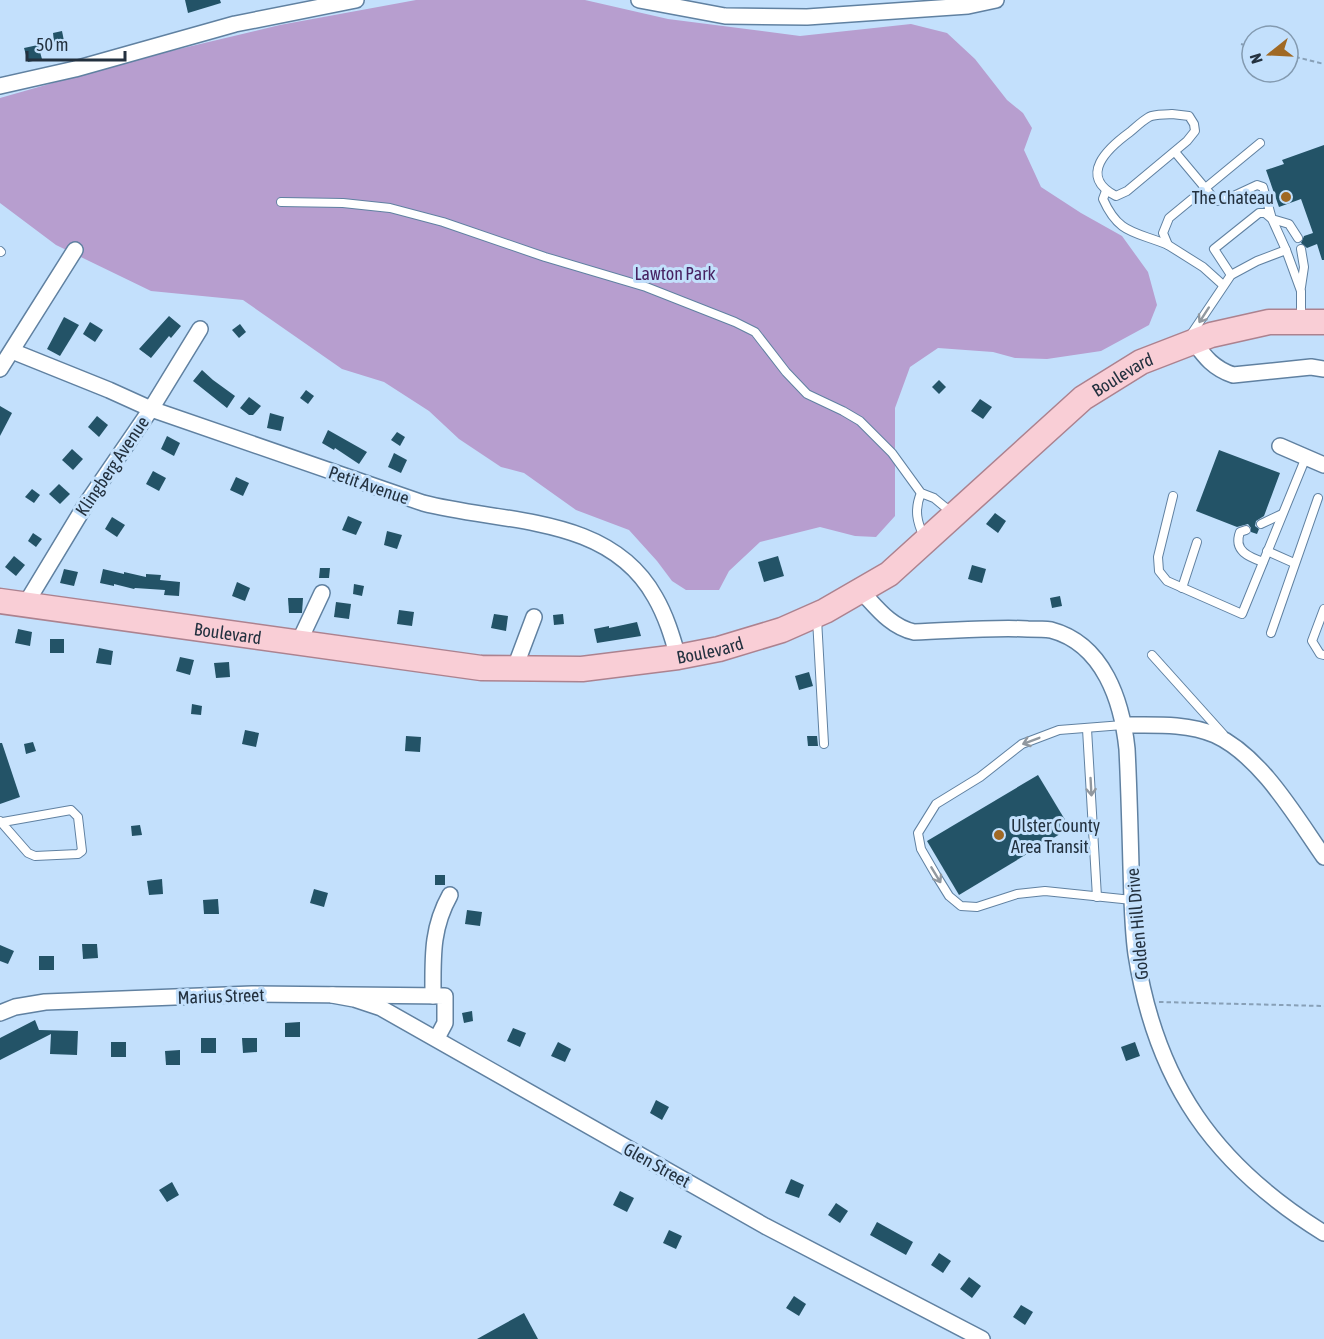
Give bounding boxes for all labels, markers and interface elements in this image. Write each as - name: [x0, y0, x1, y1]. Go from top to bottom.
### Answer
- scale bar: [27, 24, 124, 62]
- north arrow: [1240, 24, 1300, 84]
- text: 50 m: [36, 34, 68, 55]
- text: N: [1246, 51, 1266, 66]
- place label: The Chateau: [1192, 187, 1274, 208]
- marker: The Chateau: [1279, 190, 1293, 204]
- park label: Lawton Park: [635, 263, 715, 284]
- one-way arrow: [1197, 306, 1210, 323]
- street label: Boulevard: [1088, 348, 1156, 400]
- street label: Klingberg Avenue: [71, 412, 153, 520]
- street label: Petit Avenue: [326, 461, 412, 509]
- street label: Boulevard: [193, 618, 263, 648]
- street label: Boulevard: [675, 632, 746, 668]
- one-way arrow: [1022, 736, 1041, 747]
- one-way arrow: [1085, 777, 1096, 797]
- place label: Ulster County Area Transit: [1011, 815, 1100, 857]
- marker: Ulster County Area Transit: [992, 828, 1006, 842]
- one-way arrow: [930, 866, 942, 883]
- street label: Golden Hill Drive: [1122, 867, 1152, 981]
- street label: Marius Street: [177, 984, 265, 1008]
- street label: Glen Street: [620, 1138, 694, 1192]

